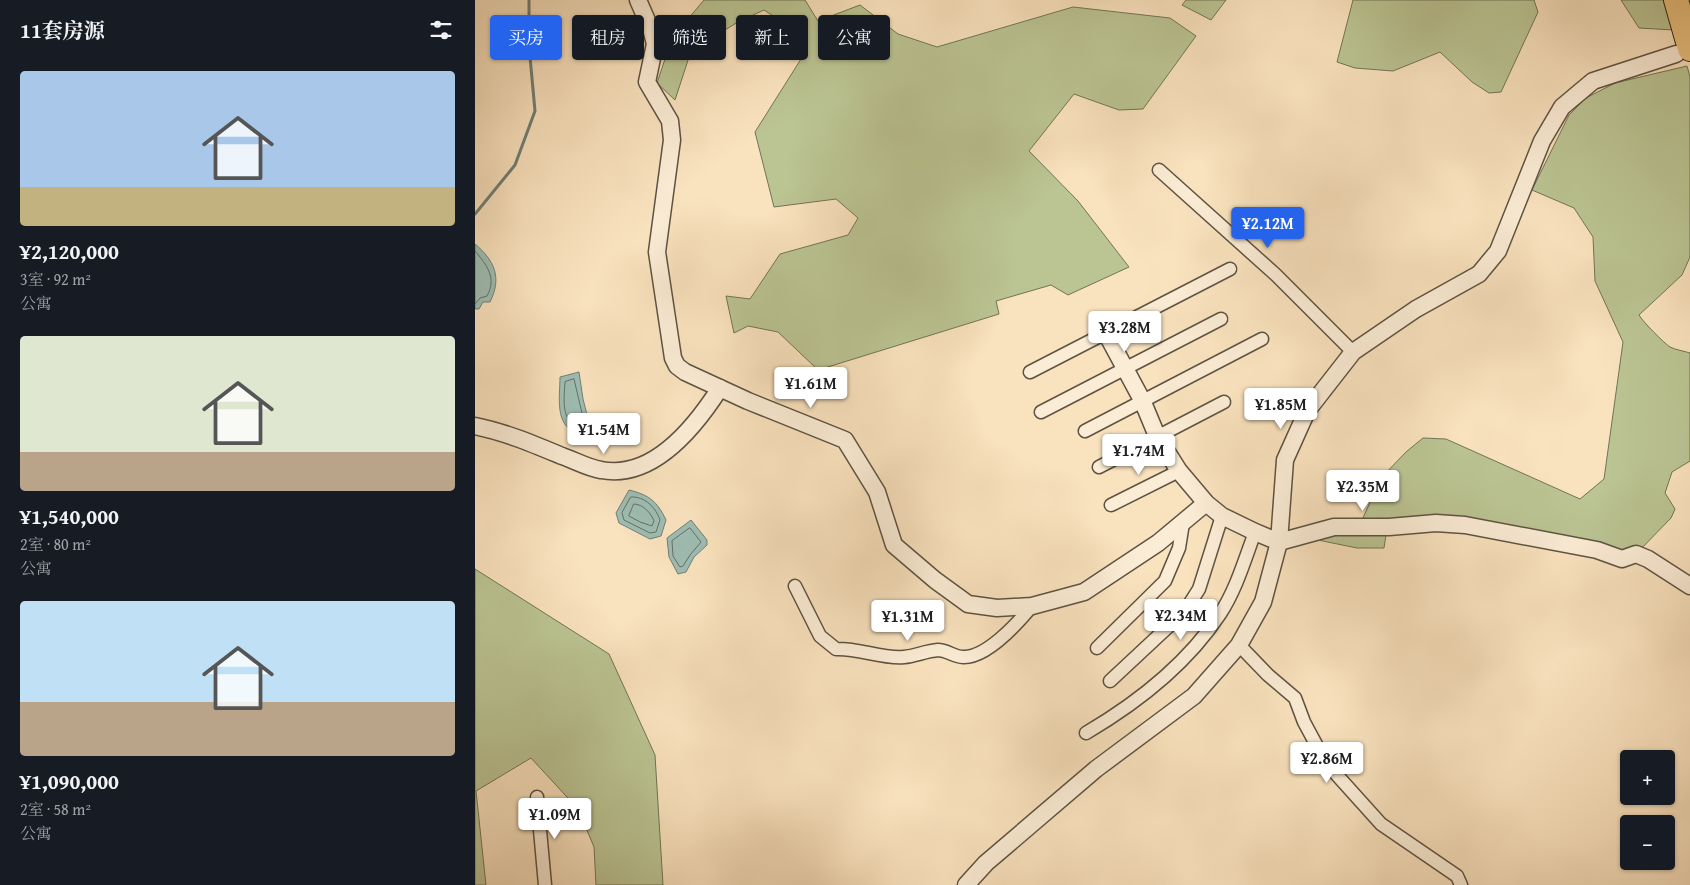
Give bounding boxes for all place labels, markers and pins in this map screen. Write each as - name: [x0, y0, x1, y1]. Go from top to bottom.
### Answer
- pin: ¥2.12M: [1227, 206, 1309, 249]
- pin: ¥3.28M: [1084, 310, 1166, 353]
- pin: ¥1.61M: [770, 366, 852, 409]
- pin: ¥1.85M: [1240, 388, 1322, 430]
- pin: ¥1.54M: [563, 412, 645, 455]
- pin: ¥1.74M: [1098, 434, 1180, 476]
- pin: ¥2.35M: [1322, 470, 1404, 512]
- pin: ¥2.34M: [1140, 598, 1222, 641]
- pin: ¥1.31M: [867, 600, 949, 642]
- pin: ¥2.86M: [1286, 742, 1368, 784]
- pin: ¥1.09M: [514, 798, 596, 840]

